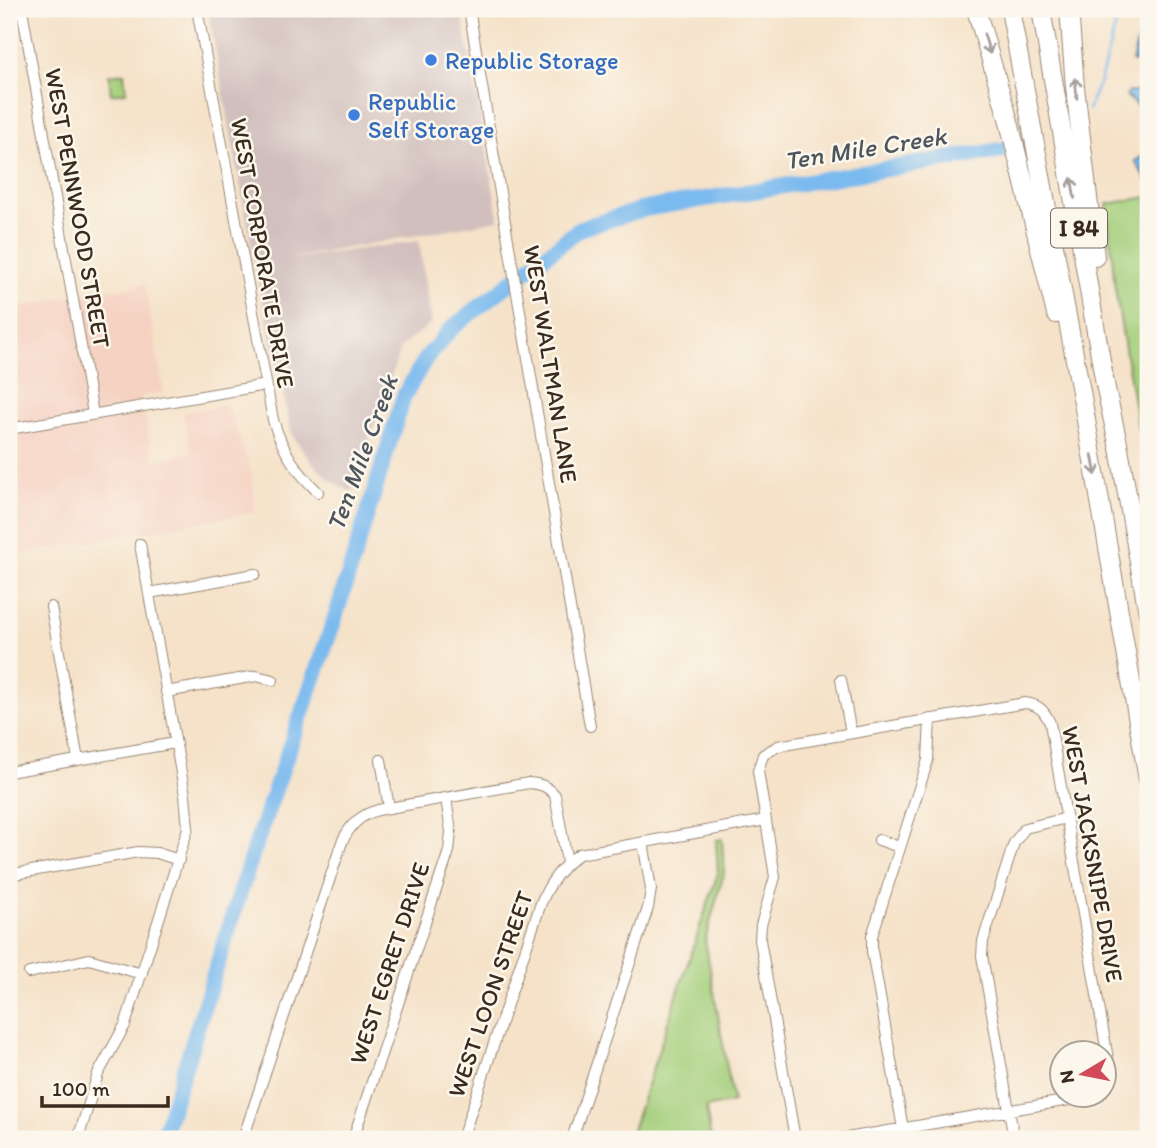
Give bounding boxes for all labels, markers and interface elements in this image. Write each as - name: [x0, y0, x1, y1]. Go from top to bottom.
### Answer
- one-way arrow: [981, 32, 994, 54]
- place label: Republic Storage: [445, 46, 619, 75]
- marker: Republic Storage: [423, 52, 439, 68]
- street label: WEST PENNWOOD STREET: [39, 66, 117, 351]
- one-way arrow: [1069, 77, 1082, 100]
- place label: Republic Self Storage: [368, 87, 495, 144]
- marker: Republic Self Storage: [346, 107, 362, 123]
- street label: WEST CORPORATE DRIVE: [225, 116, 301, 390]
- water label: Ten Mile Creek: [782, 119, 950, 177]
- one-way arrow: [1066, 177, 1079, 200]
- road number: I 84: [1051, 208, 1107, 247]
- street label: WEST WALTMAN LANE: [518, 243, 584, 485]
- water label: Ten Mile Creek: [319, 369, 406, 535]
- one-way arrow: [1088, 453, 1101, 476]
- street label: WEST JACKSNIPE DRIVE: [1056, 724, 1130, 984]
- street label: WEST EGRET DRIVE: [343, 858, 435, 1068]
- street label: WEST LOON STREET: [441, 886, 539, 1101]
- north arrow: [1048, 1040, 1118, 1110]
- scale bar: [42, 1064, 168, 1108]
- text: N: [1054, 1069, 1079, 1085]
- text: 100 m: [52, 1076, 110, 1101]

